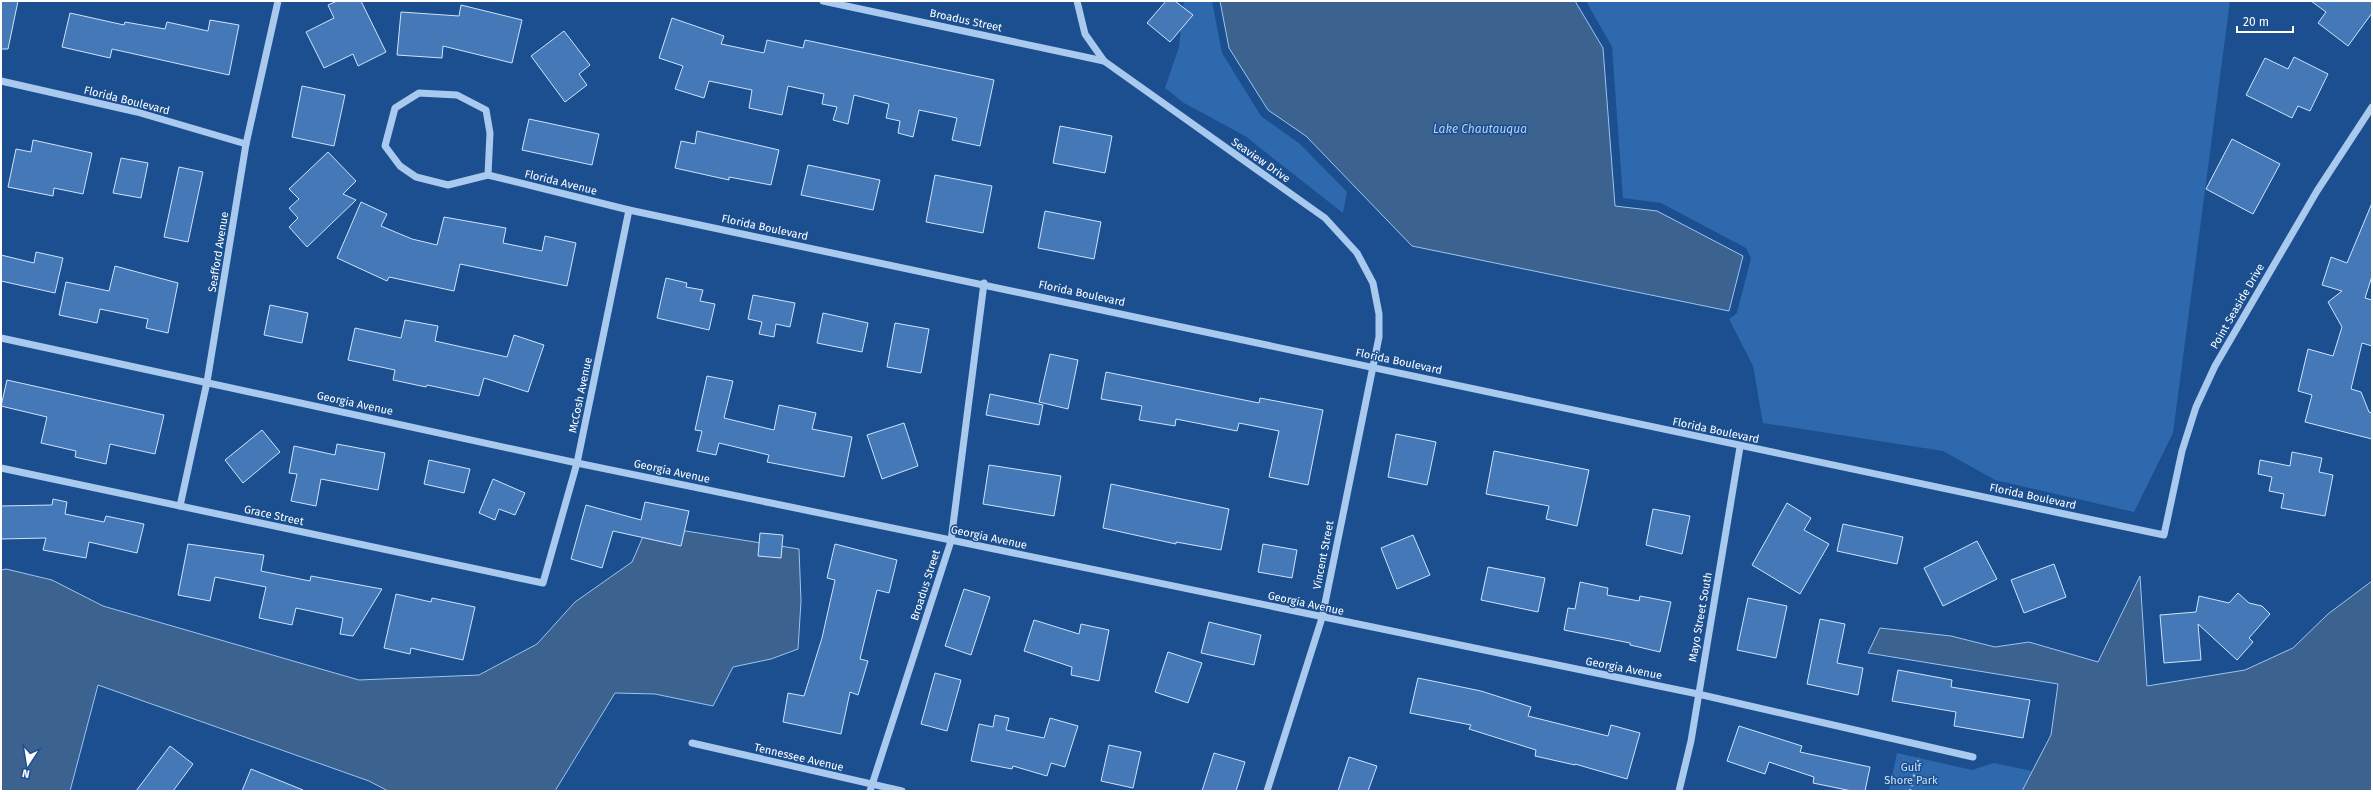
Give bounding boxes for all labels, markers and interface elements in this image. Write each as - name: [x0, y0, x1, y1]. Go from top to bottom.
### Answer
- street label: Broadus Street: [928, 6, 1003, 35]
- scale bar: [2237, 8, 2293, 34]
- text: 20 m: [2243, 15, 2269, 29]
- street label: Florida Boulevard: [83, 84, 171, 117]
- water label: Lake Chautauqua: [1433, 122, 1527, 136]
- street label: Seaview Drive: [1229, 135, 1293, 185]
- street label: Florida Avenue: [523, 167, 598, 198]
- street label: Seafford Avenue: [206, 211, 231, 293]
- street label: Florida Boulevard: [720, 212, 809, 243]
- street label: Point Seaside Drive: [2208, 261, 2267, 351]
- street label: Florida Boulevard: [1037, 278, 1126, 309]
- street label: Florida Boulevard: [1354, 346, 1443, 377]
- street label: McCosh Avenue: [566, 356, 595, 434]
- street label: Georgia Avenue: [316, 389, 394, 418]
- street label: Florida Boulevard: [1671, 415, 1760, 446]
- street label: Georgia Avenue: [633, 457, 711, 486]
- street label: Florida Boulevard: [1988, 481, 2077, 512]
- street label: Grace Street: [243, 503, 305, 528]
- street label: Vincent Street: [1310, 520, 1337, 591]
- street label: Georgia Avenue: [950, 523, 1028, 552]
- street label: Broadus Street: [908, 548, 943, 622]
- street label: Mayo Street South: [1686, 571, 1715, 663]
- street label: Georgia Avenue: [1267, 589, 1345, 618]
- street label: Georgia Avenue: [1585, 655, 1663, 682]
- street label: Tennessee Avenue: [753, 741, 845, 774]
- north arrow: [8, 744, 48, 784]
- park label: Gulf Shore Park: [1884, 761, 1938, 787]
- text: N: [21, 766, 31, 780]

